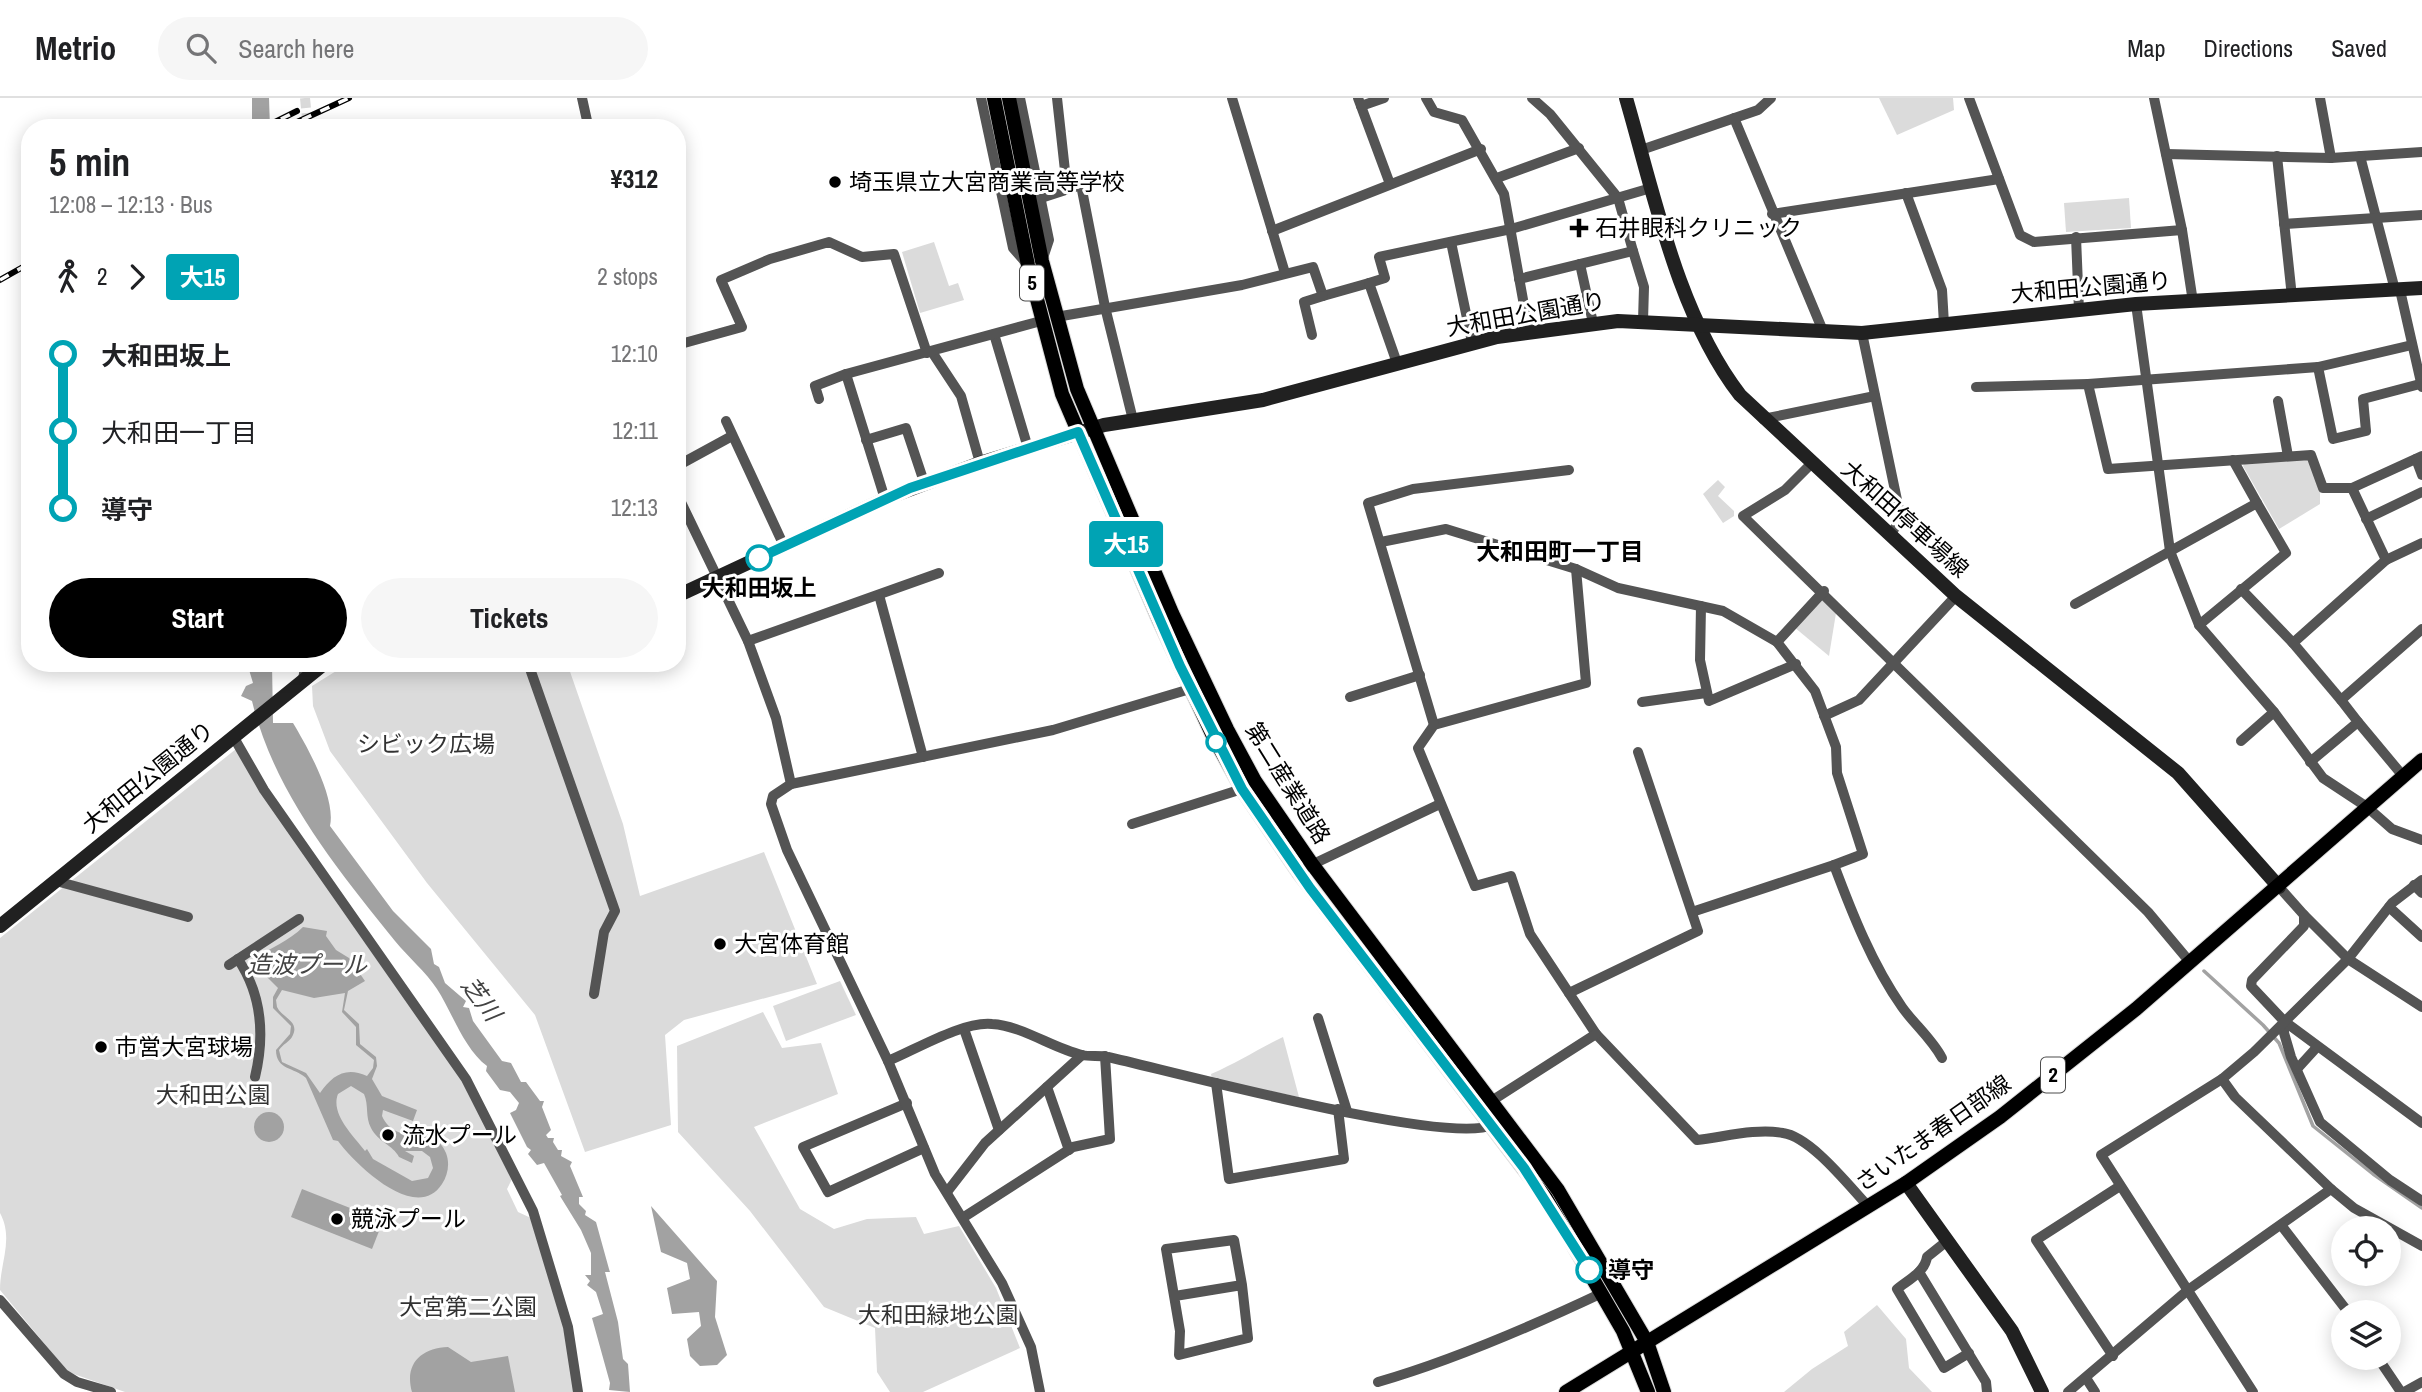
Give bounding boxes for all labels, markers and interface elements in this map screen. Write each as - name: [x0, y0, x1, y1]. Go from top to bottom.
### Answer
- search box: [158, 17, 648, 80]
- text: Metrio: [35, 26, 116, 70]
- icon: search: [182, 29, 220, 67]
- text: Search here: [238, 31, 354, 66]
- text: Map: [2127, 32, 2165, 64]
- text: Directions: [2203, 32, 2293, 64]
- text: Saved: [2331, 32, 2387, 64]
- text: 5 min: [49, 137, 130, 188]
- text: ¥312: [611, 161, 658, 196]
- place label: 埼玉県立大宮商業高等学校: [849, 166, 1125, 197]
- marker: 埼玉県立大宮商業高等学校: [827, 174, 843, 190]
- text: 12:08 – 12:13 · Bus: [49, 189, 213, 220]
- place label: 石井眼科クリニック: [1595, 212, 1802, 243]
- marker: 石井眼科クリニック: [1569, 218, 1589, 238]
- icon: walk: [49, 258, 87, 296]
- icon: forward: [118, 258, 156, 296]
- text: 2: [97, 261, 108, 292]
- text: 大15: [180, 261, 225, 293]
- text: 2 stops: [597, 261, 658, 292]
- street label: 大和田公園通り: [2009, 264, 2173, 309]
- road number: 5: [1020, 266, 1044, 300]
- street label: 大和田公園通り: [1444, 284, 1608, 343]
- text: 大和田坂上: [101, 338, 231, 373]
- text: 12:10: [611, 338, 658, 369]
- text: 大和田一丁目: [101, 415, 257, 450]
- text: 12:11: [612, 415, 658, 446]
- street label: 大和田停車場線: [1835, 453, 1976, 584]
- text: 導守: [101, 492, 153, 527]
- text: 12:13: [611, 492, 658, 523]
- line badge: 大15: [1086, 521, 1166, 567]
- text: 大15: [1103, 528, 1149, 560]
- district label: 大和田町一丁目: [1476, 535, 1644, 567]
- marker: 大和田坂上: [746, 545, 772, 571]
- place label: 大和田坂上: [702, 572, 817, 603]
- button: Start: [49, 578, 347, 658]
- button: Tickets: [361, 578, 658, 658]
- street label: 大和田公園通り: [75, 714, 220, 839]
- street label: 第二産業道路: [1239, 716, 1338, 849]
- park label: シビック広場: [357, 728, 495, 759]
- unlabelled marker: [1206, 732, 1226, 752]
- place label: 大宮体育館: [734, 928, 849, 959]
- marker: 大宮体育館: [712, 936, 728, 952]
- water label: 造波プール: [247, 948, 368, 980]
- water label: 芝川: [455, 970, 511, 1030]
- place label: 市営大宮球場: [115, 1031, 253, 1062]
- marker: 市営大宮球場: [93, 1039, 109, 1055]
- road number: 2: [2041, 1058, 2065, 1093]
- street label: さいたま春日部線: [1849, 1067, 2017, 1198]
- park label: 大和田公園: [156, 1079, 271, 1110]
- place label: 流水プール: [402, 1119, 517, 1150]
- marker: 流水プール: [380, 1127, 396, 1143]
- place label: 競泳プール: [351, 1203, 466, 1234]
- marker: 競泳プール: [329, 1211, 345, 1227]
- map controls: [2331, 1216, 2401, 1370]
- button: locate: [2331, 1216, 2401, 1286]
- place label: 導守: [1608, 1254, 1654, 1285]
- marker: 導守: [1576, 1257, 1602, 1283]
- park label: 大宮第二公園: [399, 1291, 537, 1322]
- park label: 大和田緑地公園: [858, 1299, 1019, 1330]
- button: layers: [2331, 1300, 2401, 1370]

